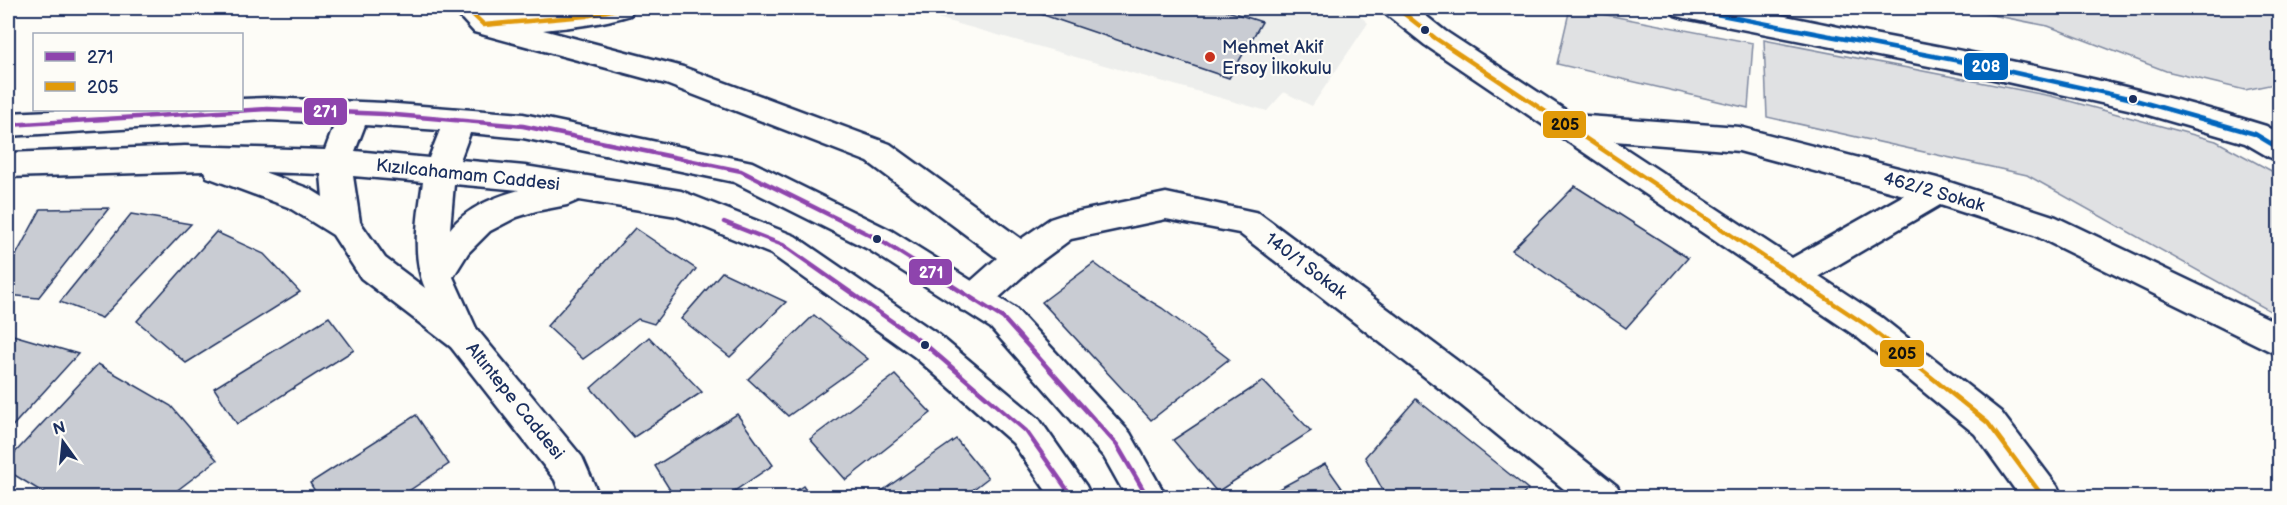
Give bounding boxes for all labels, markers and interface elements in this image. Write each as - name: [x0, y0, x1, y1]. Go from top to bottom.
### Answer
- unlabelled marker: [1419, 24, 1431, 36]
- legend: [33, 33, 243, 111]
- place label: Mehmet Akif Ersoy İlkokulu: [1222, 37, 1332, 79]
- text: 271: [87, 47, 113, 68]
- marker: Mehmet Akif Ersoy İlkokulu: [1203, 50, 1217, 64]
- line badge: 208: [1963, 52, 2009, 81]
- text: 208: [1972, 58, 2000, 77]
- text: 205: [87, 77, 119, 98]
- unlabelled marker: [2127, 93, 2139, 105]
- line badge: 271: [303, 97, 348, 126]
- text: 271: [313, 103, 337, 122]
- line badge: 205: [1542, 110, 1587, 139]
- text: 205: [1551, 116, 1579, 135]
- street label: Kızılcahamam Caddesi: [375, 155, 561, 195]
- street label: 462/2 Sokak: [1881, 168, 1987, 217]
- street label: 140/1 Sokak: [1261, 228, 1351, 304]
- unlabelled marker: [871, 233, 883, 245]
- line badge: 271: [908, 258, 953, 286]
- text: 271: [919, 264, 943, 283]
- street label: Altıntepe Caddesi: [462, 338, 568, 464]
- unlabelled marker: [919, 339, 931, 351]
- line badge: 205: [1879, 339, 1925, 368]
- text: 205: [1888, 345, 1916, 364]
- north arrow: [33, 412, 93, 472]
- text: N: [51, 418, 68, 440]

